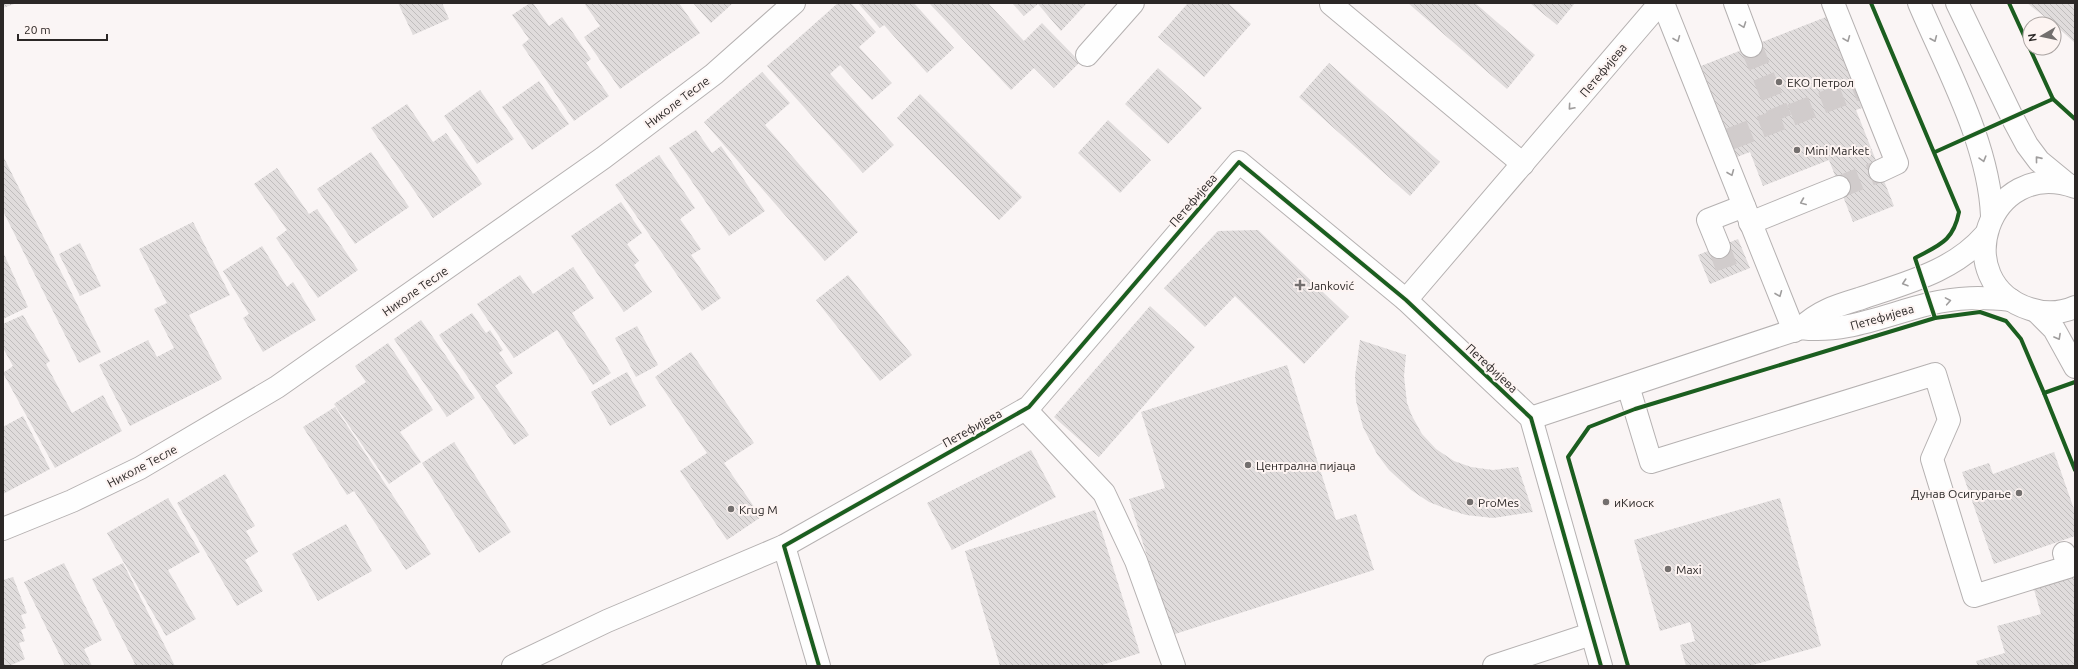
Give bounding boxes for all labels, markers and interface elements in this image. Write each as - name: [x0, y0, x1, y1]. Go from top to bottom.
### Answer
- scale bar: [18, 16, 107, 42]
- north arrow: [2022, 16, 2062, 56]
- one-way arrow: [1739, 21, 1747, 28]
- text: 20 m: [24, 23, 51, 36]
- text: N: [2026, 33, 2039, 43]
- one-way arrow: [1929, 34, 1937, 42]
- one-way arrow: [1673, 36, 1681, 43]
- one-way arrow: [1843, 36, 1851, 43]
- street label: Петефијева: [1577, 41, 1629, 99]
- street label: Николе Тесле: [642, 74, 712, 130]
- place label: ЕКО Петрол: [1787, 76, 1854, 89]
- marker: ЕКО Петрол: [1774, 77, 1784, 87]
- one-way arrow: [1569, 103, 1576, 110]
- place label: Mini Market: [1805, 144, 1869, 157]
- marker: Mini Market: [1792, 145, 1802, 155]
- one-way arrow: [1978, 155, 1987, 162]
- one-way arrow: [2035, 156, 2042, 163]
- one-way arrow: [1726, 170, 1734, 177]
- street label: Петефијева: [1167, 171, 1219, 229]
- one-way arrow: [1799, 197, 1806, 205]
- street label: Николе Тесле: [380, 264, 450, 318]
- place label: Janković: [1308, 279, 1355, 292]
- one-way arrow: [1902, 279, 1909, 287]
- marker: Janković: [1295, 280, 1305, 290]
- one-way arrow: [1774, 289, 1782, 297]
- one-way arrow: [1945, 297, 1951, 305]
- street label: Петефијева: [1849, 302, 1915, 332]
- one-way arrow: [2054, 333, 2061, 340]
- street label: Петефијева: [1464, 341, 1520, 395]
- street label: Петефијева: [940, 406, 1004, 450]
- street label: Николе Тесле: [105, 442, 179, 490]
- place label: Централна пијаца: [1256, 459, 1356, 472]
- marker: Централна пијаца: [1243, 460, 1253, 470]
- place label: Дунав Осигурање: [1911, 487, 2011, 500]
- marker: Дунав Осигурање: [2014, 488, 2024, 498]
- place label: ProMes: [1478, 496, 1519, 509]
- place label: иКиоск: [1614, 496, 1654, 509]
- marker: ProMes: [1465, 497, 1475, 507]
- marker: иКиоск: [1601, 497, 1611, 507]
- place label: Krug M: [739, 503, 778, 516]
- marker: Krug M: [726, 504, 736, 514]
- place label: Maxi: [1676, 563, 1702, 576]
- marker: Maxi: [1663, 564, 1673, 574]

